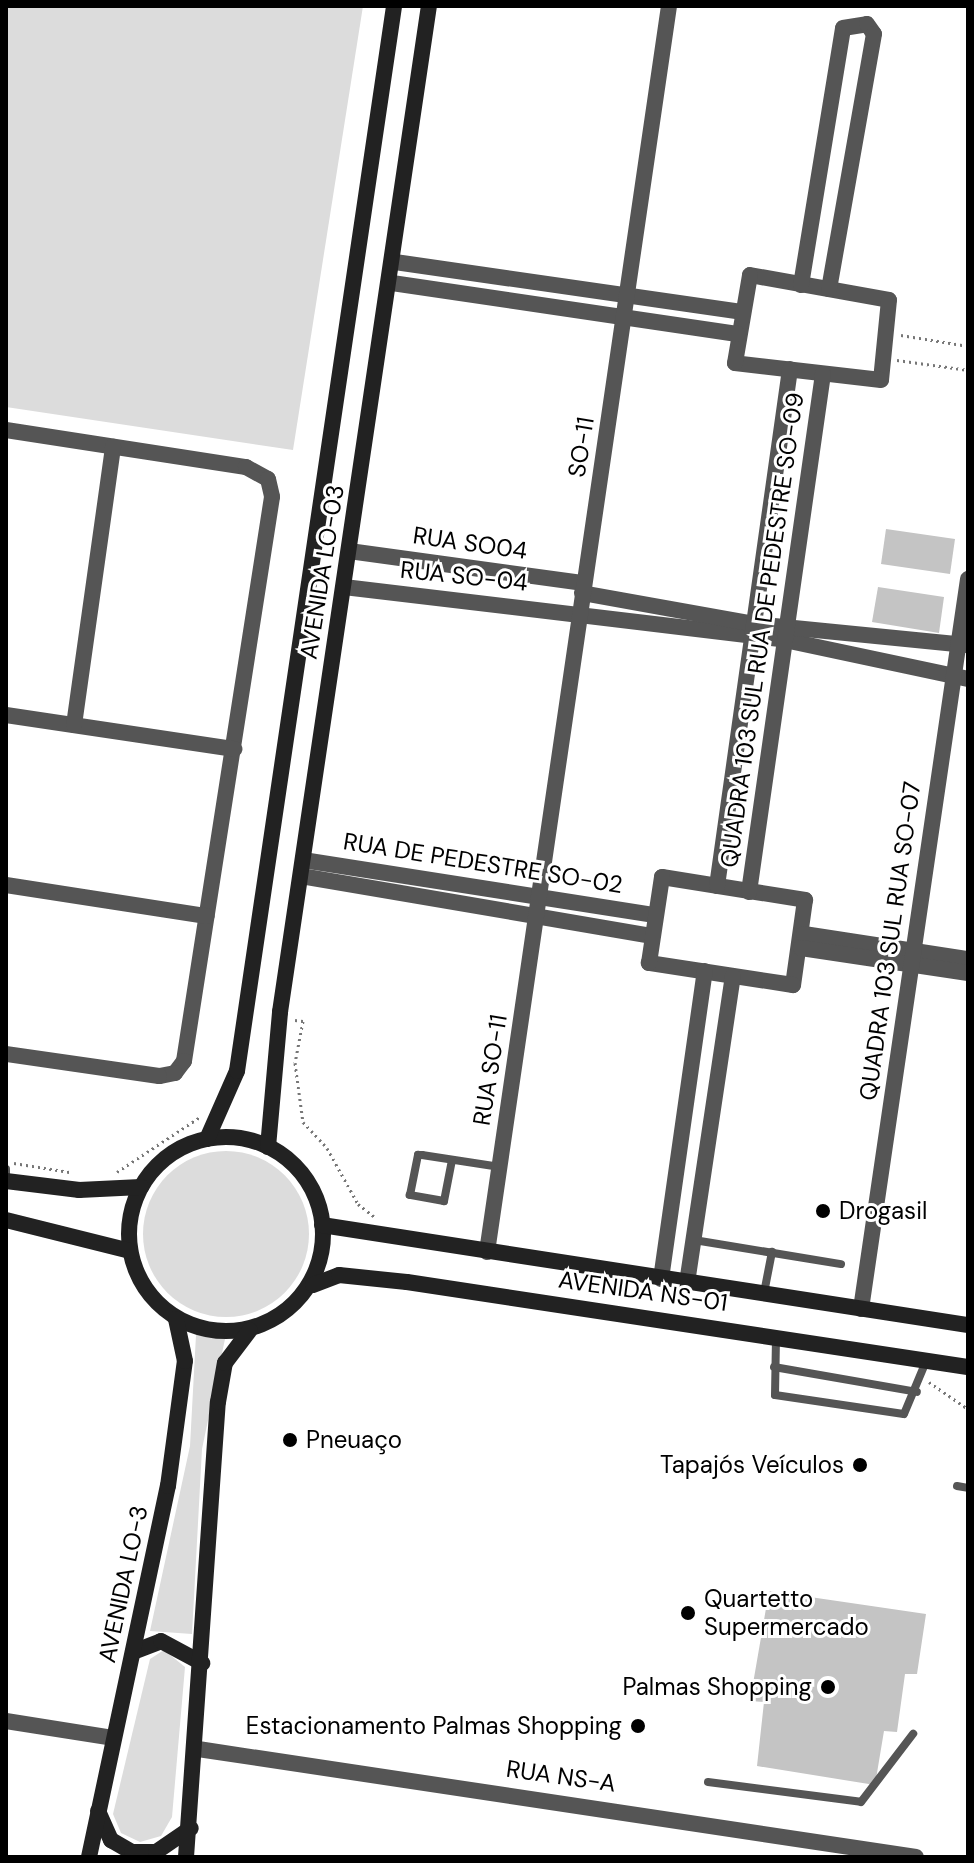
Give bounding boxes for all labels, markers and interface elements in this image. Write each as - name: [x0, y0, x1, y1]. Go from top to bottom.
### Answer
- street label: QUADRA 103 SUL RUA DE PEDESTRE SO-09: [714, 391, 810, 869]
- street label: SO-11: [562, 415, 600, 479]
- street label: AVENIDA LO-03: [294, 483, 350, 661]
- street label: RUA SO04: [411, 521, 529, 565]
- street label: RUA SO-04: [399, 555, 529, 597]
- street label: QUADRA 103 SUL RUA SO-07: [853, 780, 927, 1102]
- street label: RUA DE PEDESTRE SO-02: [341, 827, 625, 899]
- street label: RUA SO-11: [467, 1012, 513, 1128]
- place label: Drogasil: [839, 1197, 927, 1225]
- marker: Drogasil: [814, 1202, 832, 1220]
- street label: AVENIDA NS-01: [557, 1265, 729, 1317]
- place label: Pneuaço: [306, 1426, 402, 1454]
- marker: Pneuaço: [281, 1431, 299, 1449]
- place label: Tapajós Veículos: [660, 1451, 844, 1479]
- marker: Tapajós Veículos: [851, 1456, 869, 1474]
- street label: AVENIDA LO-3: [92, 1503, 154, 1665]
- place label: Quartetto Supermercado: [704, 1585, 869, 1641]
- marker: Quartetto Supermercado: [679, 1604, 697, 1622]
- place label: Palmas Shopping: [622, 1673, 812, 1701]
- marker: Palmas Shopping: [819, 1678, 837, 1696]
- place label: Estacionamento Palmas Shopping: [246, 1712, 622, 1740]
- marker: Estacionamento Palmas Shopping: [629, 1717, 647, 1735]
- street label: RUA NS-A: [504, 1754, 618, 1798]

